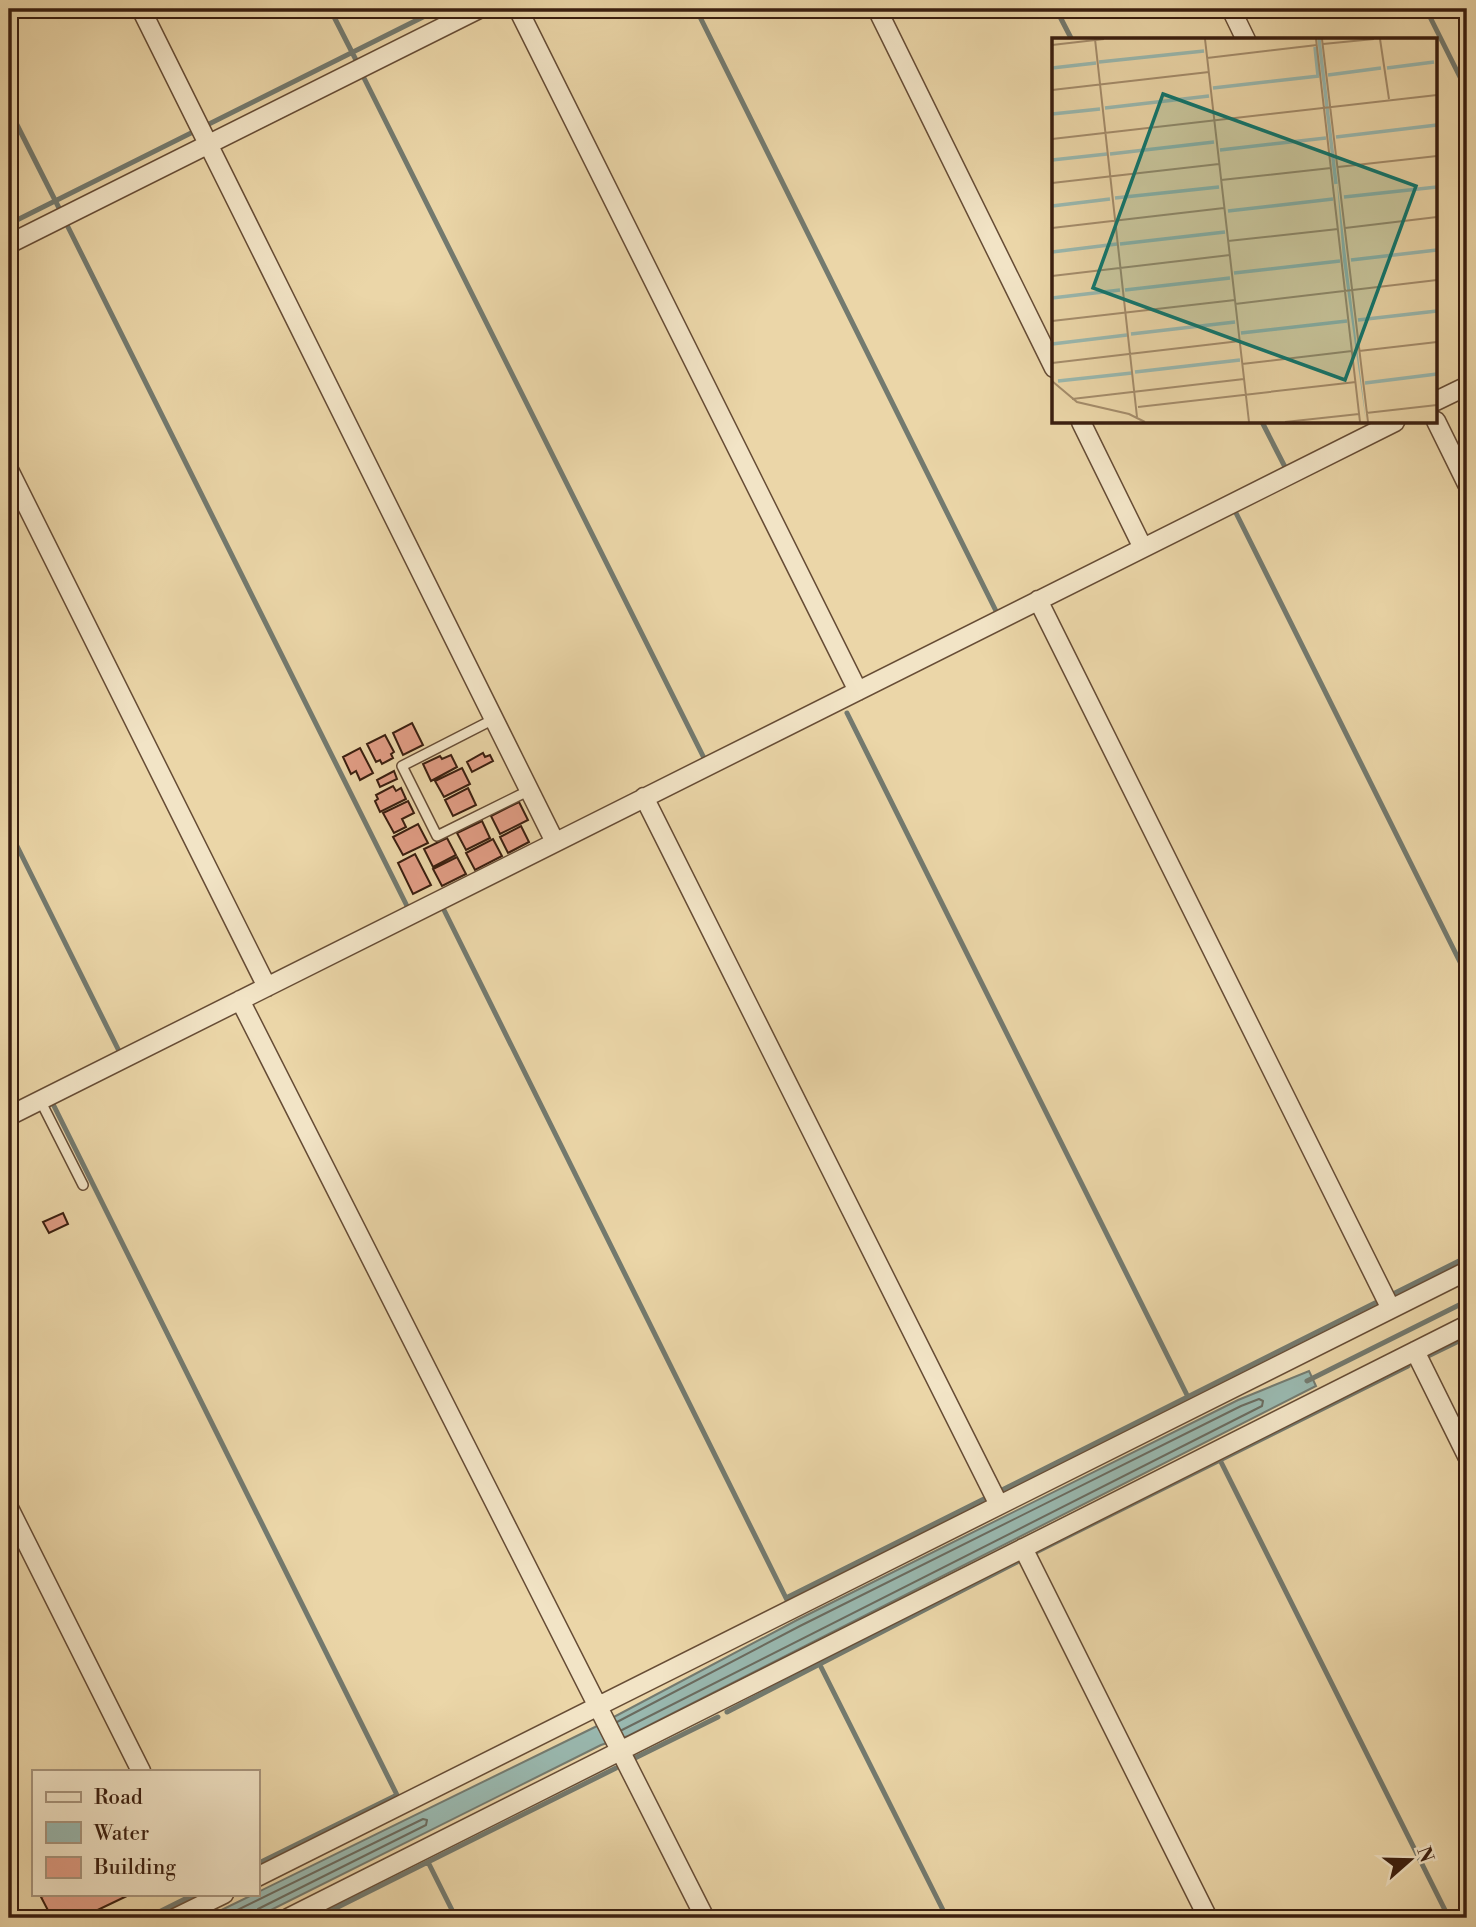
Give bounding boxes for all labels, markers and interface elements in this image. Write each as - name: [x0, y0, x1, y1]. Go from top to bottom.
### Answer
- inset map: [1052, 38, 1438, 424]
- legend: [32, 1770, 259, 1896]
- text: Road: [94, 1785, 143, 1811]
- text: Water: [93, 1821, 149, 1847]
- north arrow: [1374, 1826, 1444, 1896]
- text: N: [1411, 1843, 1439, 1866]
- text: Building: [93, 1855, 176, 1881]

